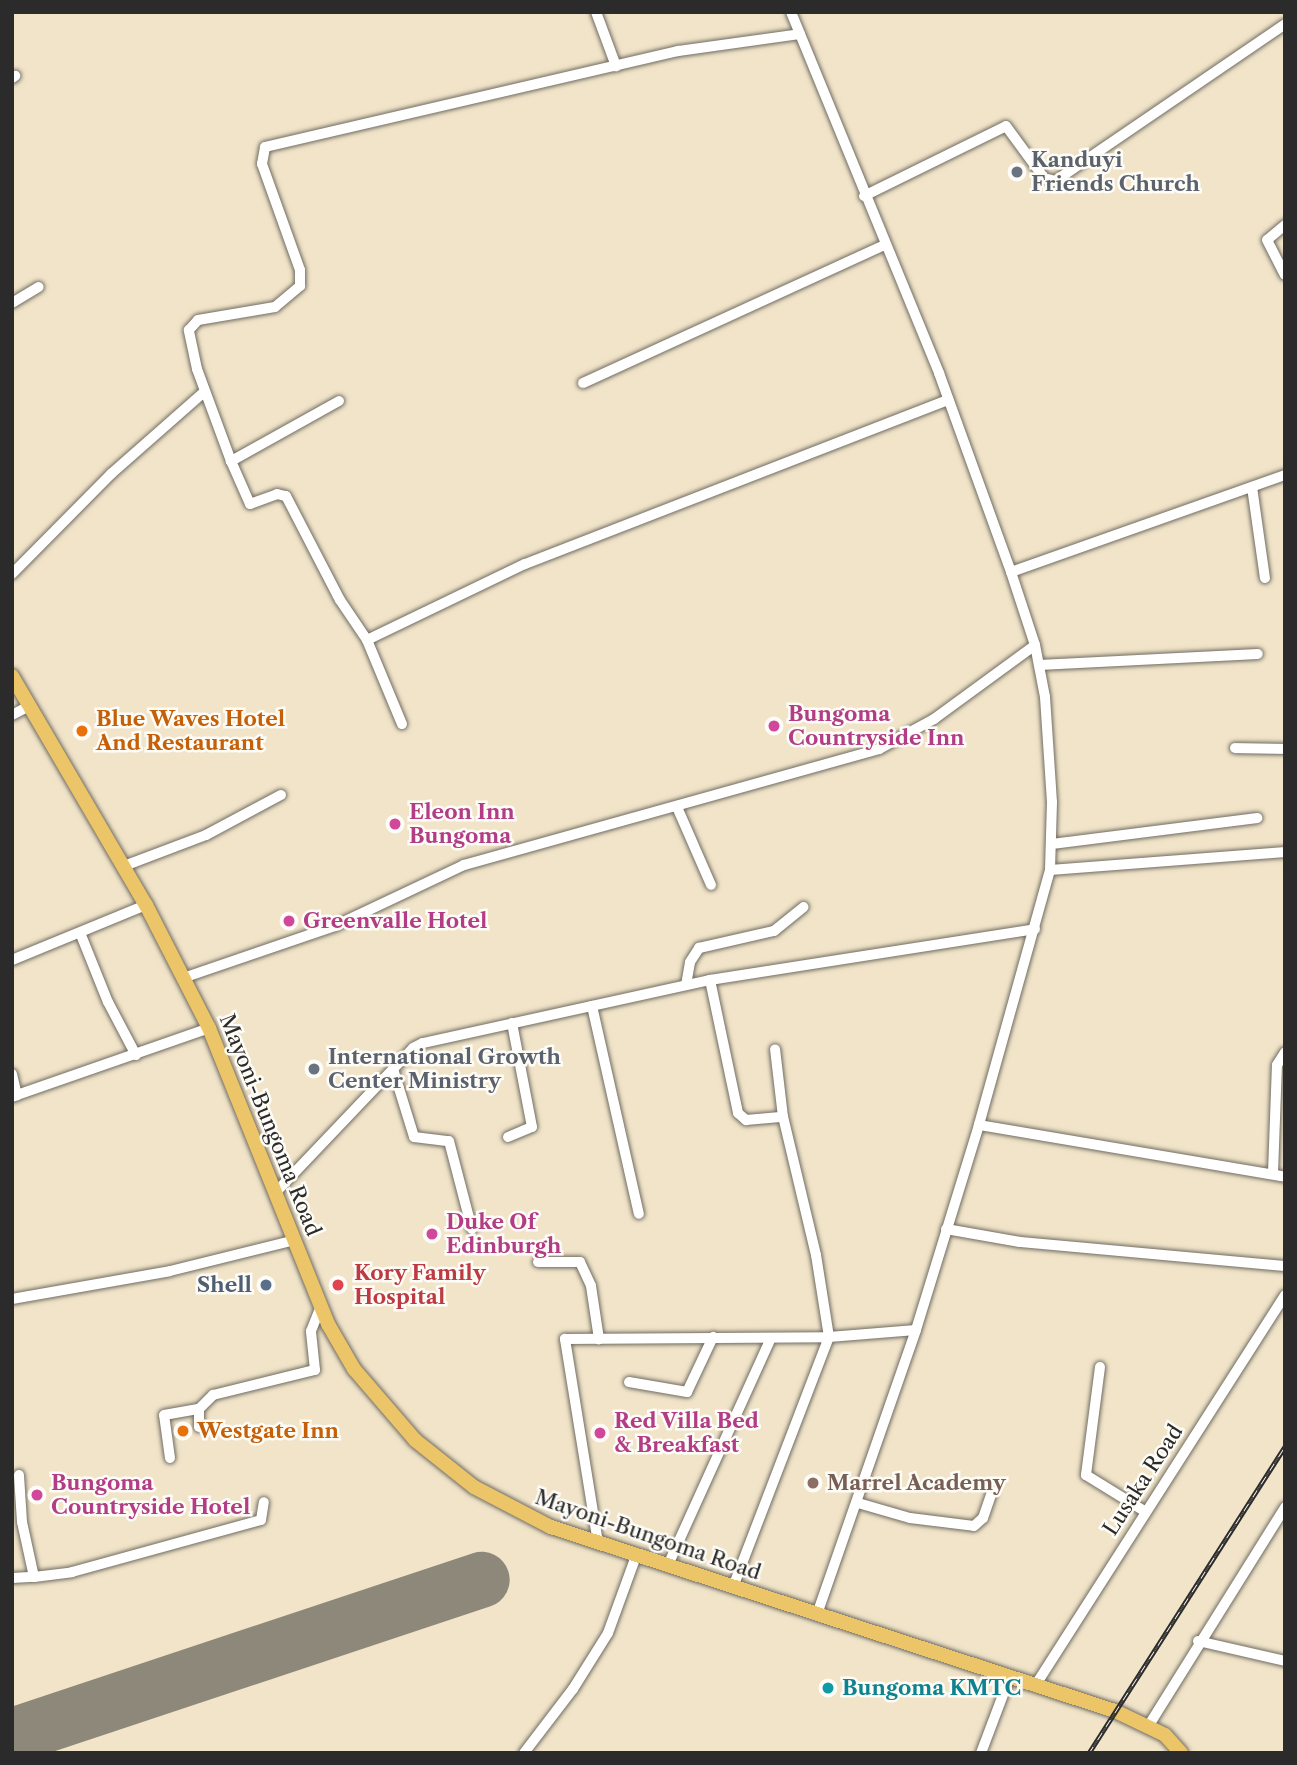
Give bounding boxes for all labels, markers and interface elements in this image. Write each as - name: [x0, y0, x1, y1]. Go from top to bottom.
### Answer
- place label: Kanduyi Friends Church: [1031, 147, 1200, 197]
- marker: Kanduyi Friends Church: [1009, 164, 1025, 180]
- place label: Bungoma Countryside Inn: [788, 701, 965, 751]
- place label: Blue Waves Hotel And Restaurant: [96, 706, 286, 756]
- marker: Bungoma Countryside Inn: [766, 718, 782, 734]
- marker: Blue Waves Hotel And Restaurant: [74, 723, 90, 739]
- place label: Eleon Inn Bungoma: [409, 799, 515, 849]
- marker: Eleon Inn Bungoma: [387, 816, 403, 832]
- place label: Greenvalle Hotel: [303, 908, 487, 934]
- marker: Greenvalle Hotel: [281, 913, 297, 929]
- street label: Mayoni-Bungoma Road: [214, 1010, 326, 1240]
- place label: International Growth Center Ministry: [328, 1044, 561, 1094]
- marker: International Growth Center Ministry: [306, 1061, 322, 1077]
- place label: Duke Of Edinburgh: [446, 1209, 561, 1259]
- marker: Duke Of Edinburgh: [424, 1226, 440, 1242]
- place label: Kory Family Hospital: [354, 1260, 486, 1310]
- place label: Shell: [197, 1272, 252, 1298]
- marker: Kory Family Hospital: [328, 1275, 348, 1295]
- marker: Shell: [258, 1277, 274, 1293]
- place label: Red Villa Bed & Breakfast: [614, 1408, 760, 1458]
- place label: Westgate Inn: [197, 1418, 339, 1444]
- street label: Lusaka Road: [1098, 1420, 1188, 1540]
- marker: Westgate Inn: [175, 1423, 191, 1439]
- marker: Red Villa Bed & Breakfast: [592, 1425, 608, 1441]
- place label: Bungoma Countryside Hotel: [51, 1470, 250, 1520]
- place label: Marrel Academy: [827, 1470, 1006, 1496]
- marker: Marrel Academy: [805, 1475, 821, 1491]
- street label: Mayoni-Bungoma Road: [532, 1484, 764, 1586]
- marker: Bungoma Countryside Hotel: [29, 1487, 45, 1503]
- place label: Bungoma KMTC: [842, 1675, 1022, 1701]
- marker: Bungoma KMTC: [820, 1680, 836, 1696]

